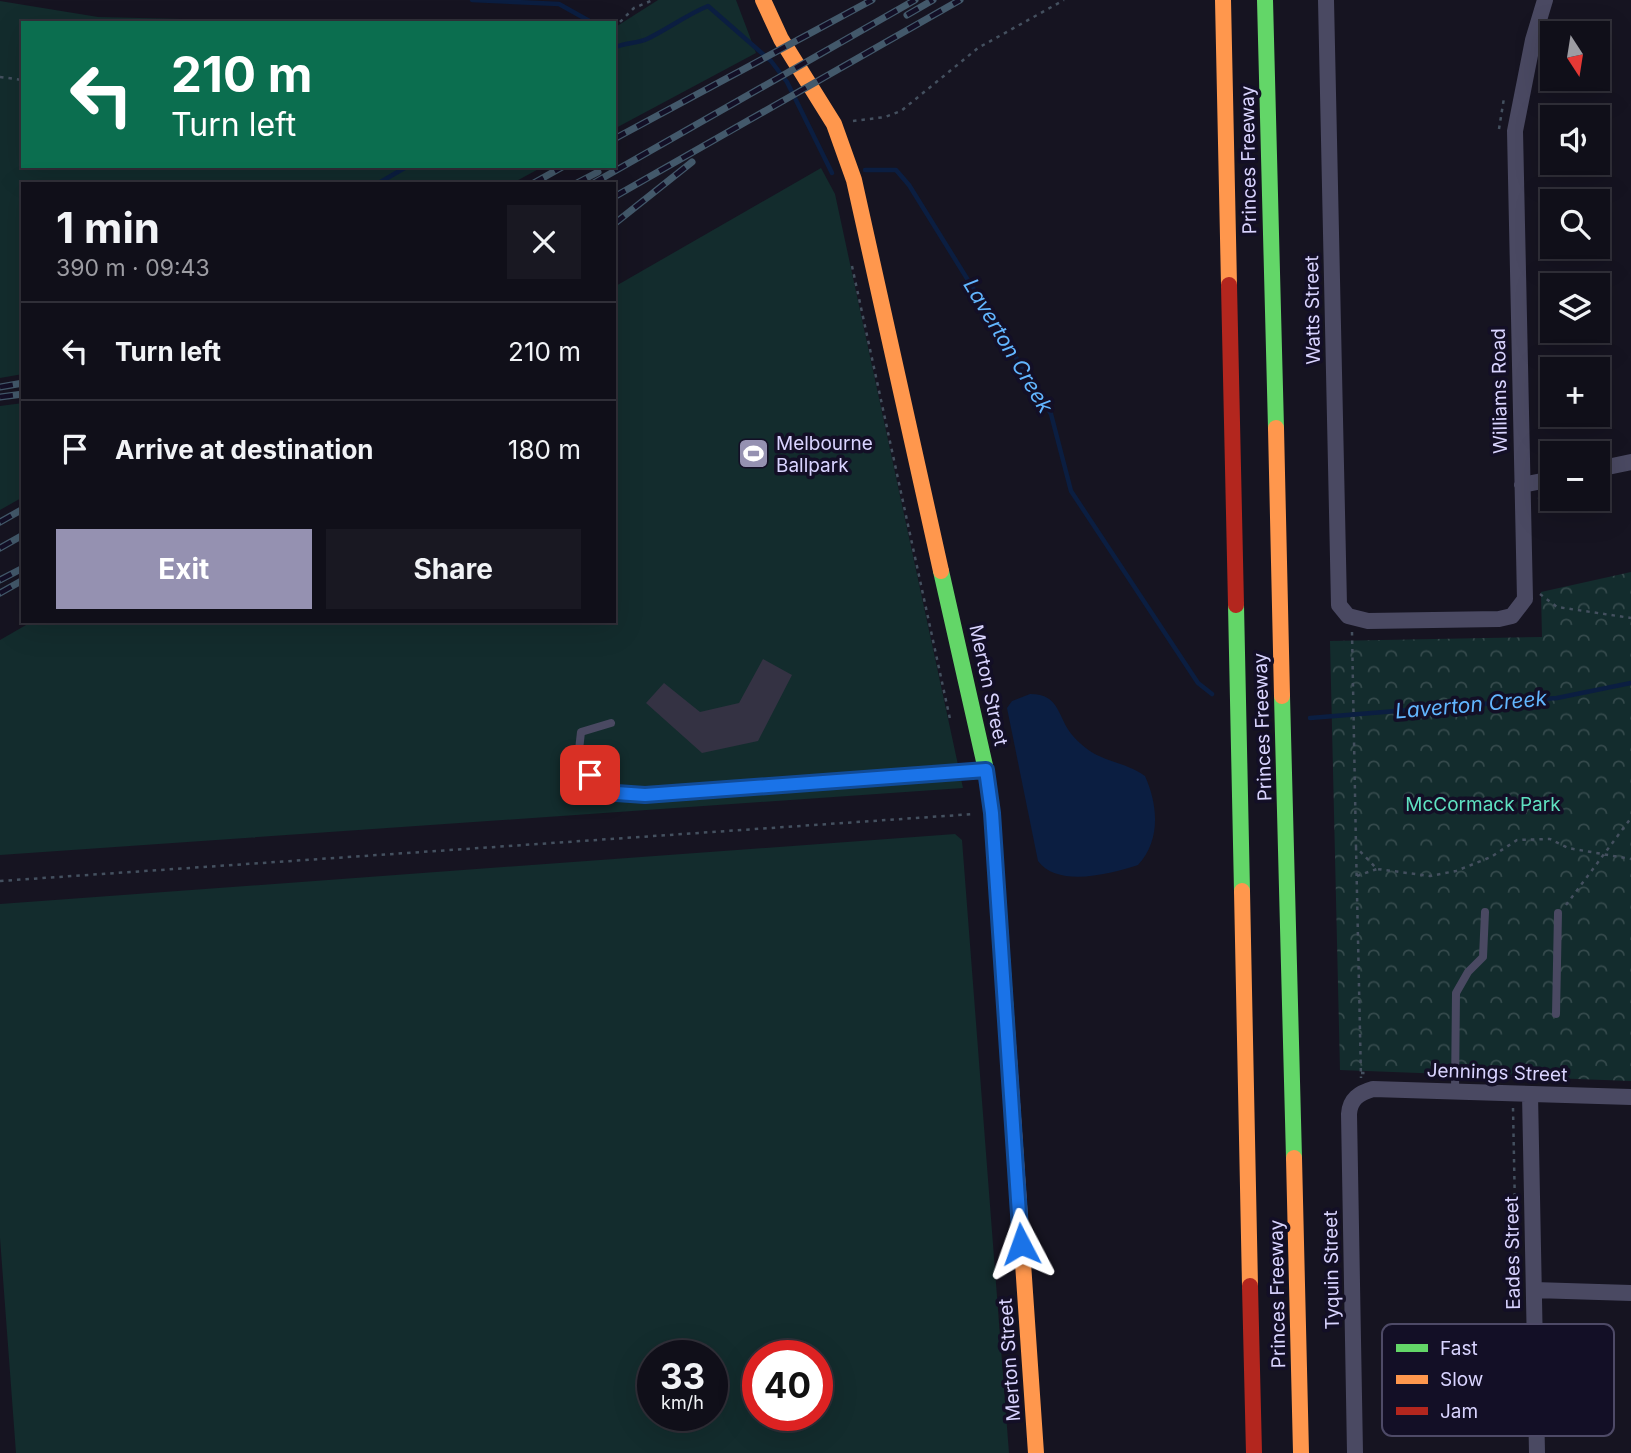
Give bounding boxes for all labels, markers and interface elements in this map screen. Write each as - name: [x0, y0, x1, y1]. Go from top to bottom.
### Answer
- north arrow: [1540, 21, 1610, 91]
- map controls: [1540, 21, 1610, 511]
- text: 210 m: [171, 45, 312, 104]
- icon: left: [56, 49, 147, 140]
- street label: Princes Freeway: [1236, 85, 1261, 235]
- text: Turn left: [171, 105, 296, 144]
- button: sound: [1540, 105, 1610, 175]
- button: search: [1540, 189, 1610, 259]
- text: 1 min: [56, 202, 160, 253]
- button: close: [507, 205, 581, 279]
- text: 390 m · 09:43: [56, 254, 210, 282]
- street label: Watts Street: [1300, 255, 1325, 365]
- button: layers: [1540, 273, 1610, 343]
- water label: Laverton Creek: [958, 274, 1059, 418]
- street label: Williams Road: [1487, 328, 1512, 454]
- icon: left: [56, 332, 94, 370]
- text: Turn left: [115, 336, 221, 367]
- text: 210 m: [508, 336, 581, 367]
- button: +: [1540, 357, 1610, 427]
- icon: arrive: [56, 430, 94, 468]
- place label: Melbourne Ballpark: [776, 432, 873, 477]
- text: Arrive at destination: [115, 434, 374, 465]
- text: 180 m: [508, 434, 581, 465]
- sports icon: Melbourne Ballpark: [736, 437, 770, 471]
- button: −: [1540, 441, 1610, 511]
- button: Exit: [56, 529, 312, 609]
- button: Share: [326, 529, 581, 609]
- street label: Merton Street: [964, 622, 1013, 748]
- street label: Princes Freeway: [1248, 652, 1277, 802]
- water label: Laverton Creek: [1394, 685, 1548, 724]
- pin: [560, 745, 620, 805]
- icon: arrive: [571, 756, 609, 794]
- park label: McCormack Park: [1405, 793, 1561, 816]
- street label: Jennings Street: [1426, 1059, 1568, 1086]
- street label: Eades Street: [1500, 1196, 1525, 1310]
- position arrow: [984, 1207, 1058, 1281]
- street label: Tyquin Street: [1319, 1210, 1344, 1330]
- street label: Princes Freeway: [1265, 1219, 1290, 1369]
- street label: Merton Street: [994, 1298, 1025, 1422]
- legend: [1382, 1324, 1614, 1436]
- text: Fast: [1440, 1337, 1478, 1360]
- speed limit sign: 40: [742, 1340, 833, 1431]
- text: 33: [660, 1355, 705, 1397]
- text: Slow: [1440, 1368, 1483, 1391]
- text: km/h: [661, 1392, 704, 1413]
- text: Jam: [1440, 1400, 1478, 1423]

